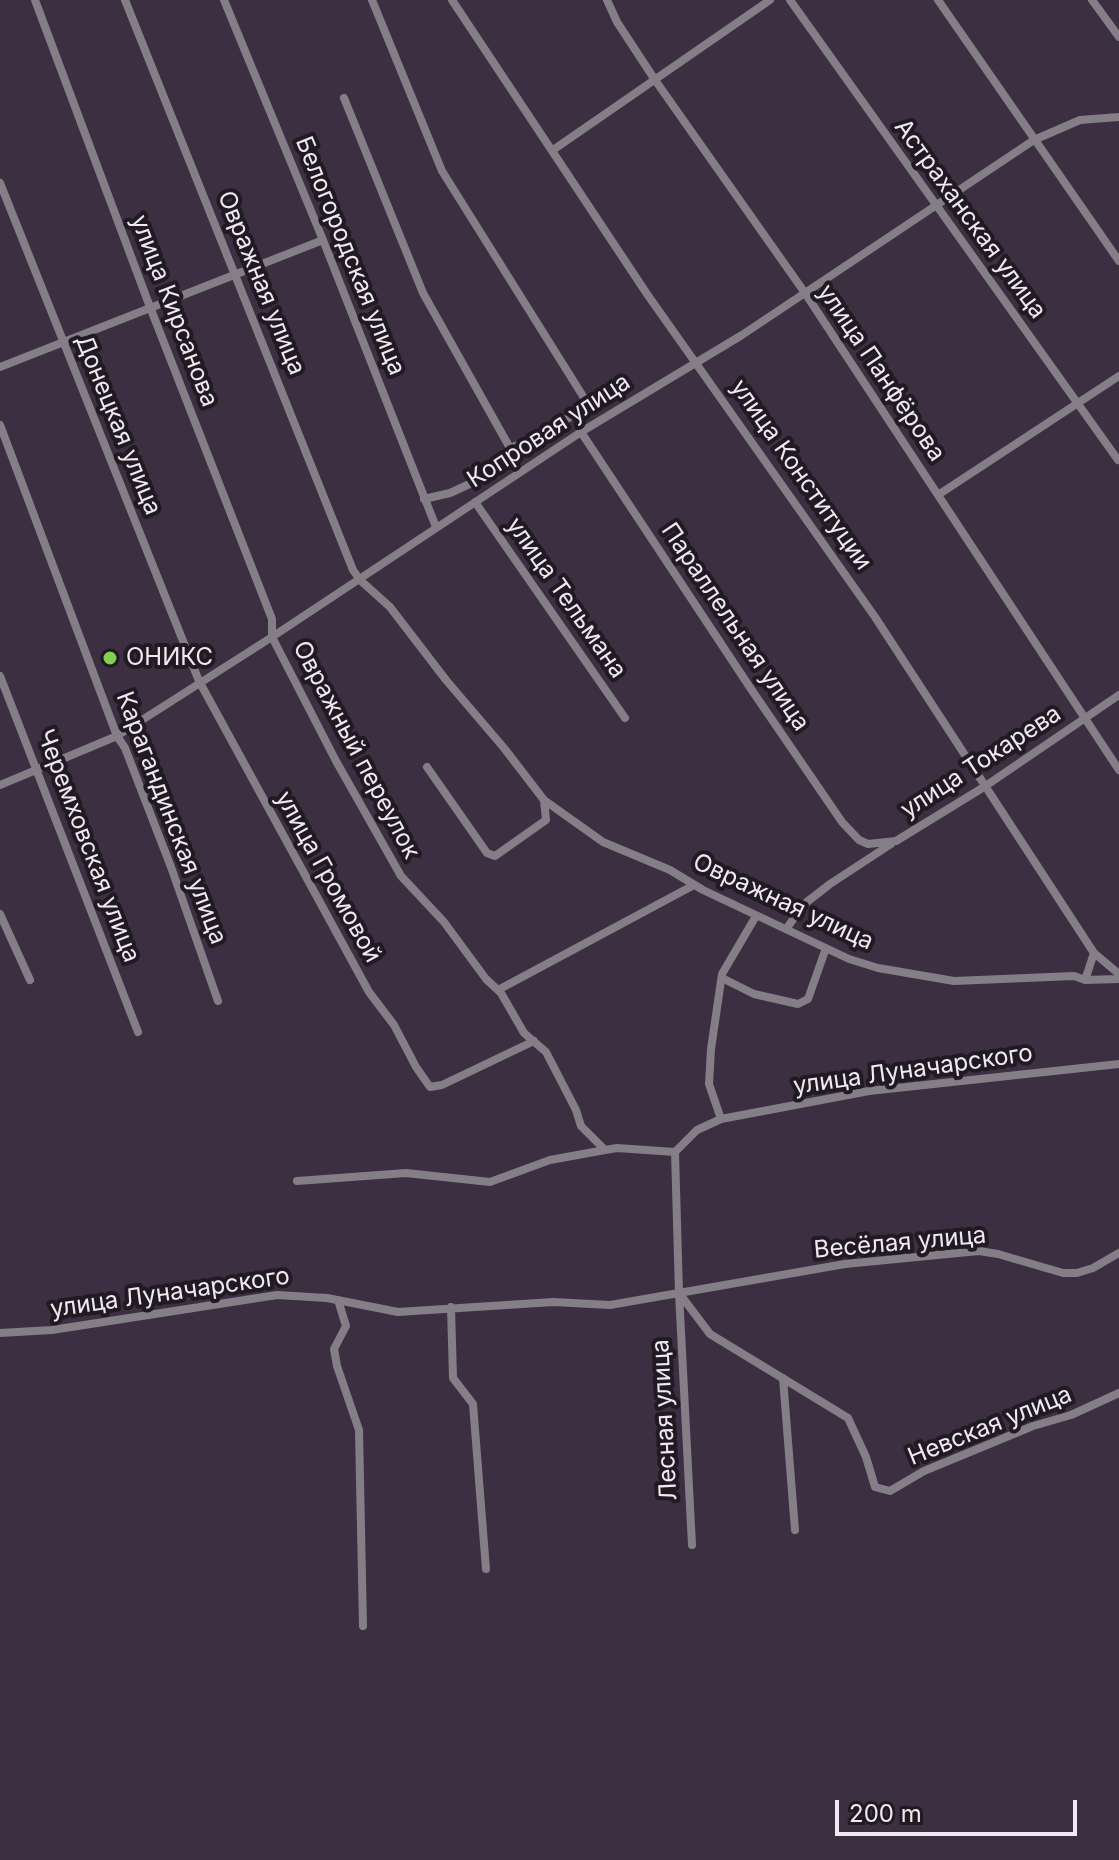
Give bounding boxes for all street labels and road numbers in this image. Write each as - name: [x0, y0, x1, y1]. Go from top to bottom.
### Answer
- street label: Астраханская улица: [888, 114, 1052, 324]
- street label: Белогородская улица: [289, 133, 411, 379]
- street label: Овражная улица: [211, 187, 311, 379]
- street label: улица Кирсанова: [124, 211, 224, 411]
- street label: улица Панфёрова: [811, 279, 951, 467]
- street label: Донецкая улица: [69, 331, 167, 519]
- street label: Копровая улица: [462, 368, 636, 494]
- street label: улица Конституции: [724, 374, 878, 576]
- street label: улица Тельмана: [500, 512, 632, 684]
- street label: Параллельная улица: [655, 518, 815, 736]
- street label: Овражный переулок: [286, 636, 426, 864]
- street label: Карагандинская улица: [110, 688, 232, 948]
- street label: улица Токарева: [896, 699, 1066, 825]
- street label: Черемховская улица: [30, 726, 146, 966]
- street label: улица Громовой: [269, 786, 387, 968]
- street label: Овражная улица: [688, 848, 878, 956]
- street label: улица Луначарского: [792, 1039, 1034, 1101]
- street label: Весёлая улица: [813, 1221, 987, 1265]
- street label: улица Луначарского: [49, 1262, 291, 1324]
- street label: Лесная улица: [646, 1339, 684, 1501]
- street label: Невская улица: [904, 1380, 1076, 1472]

